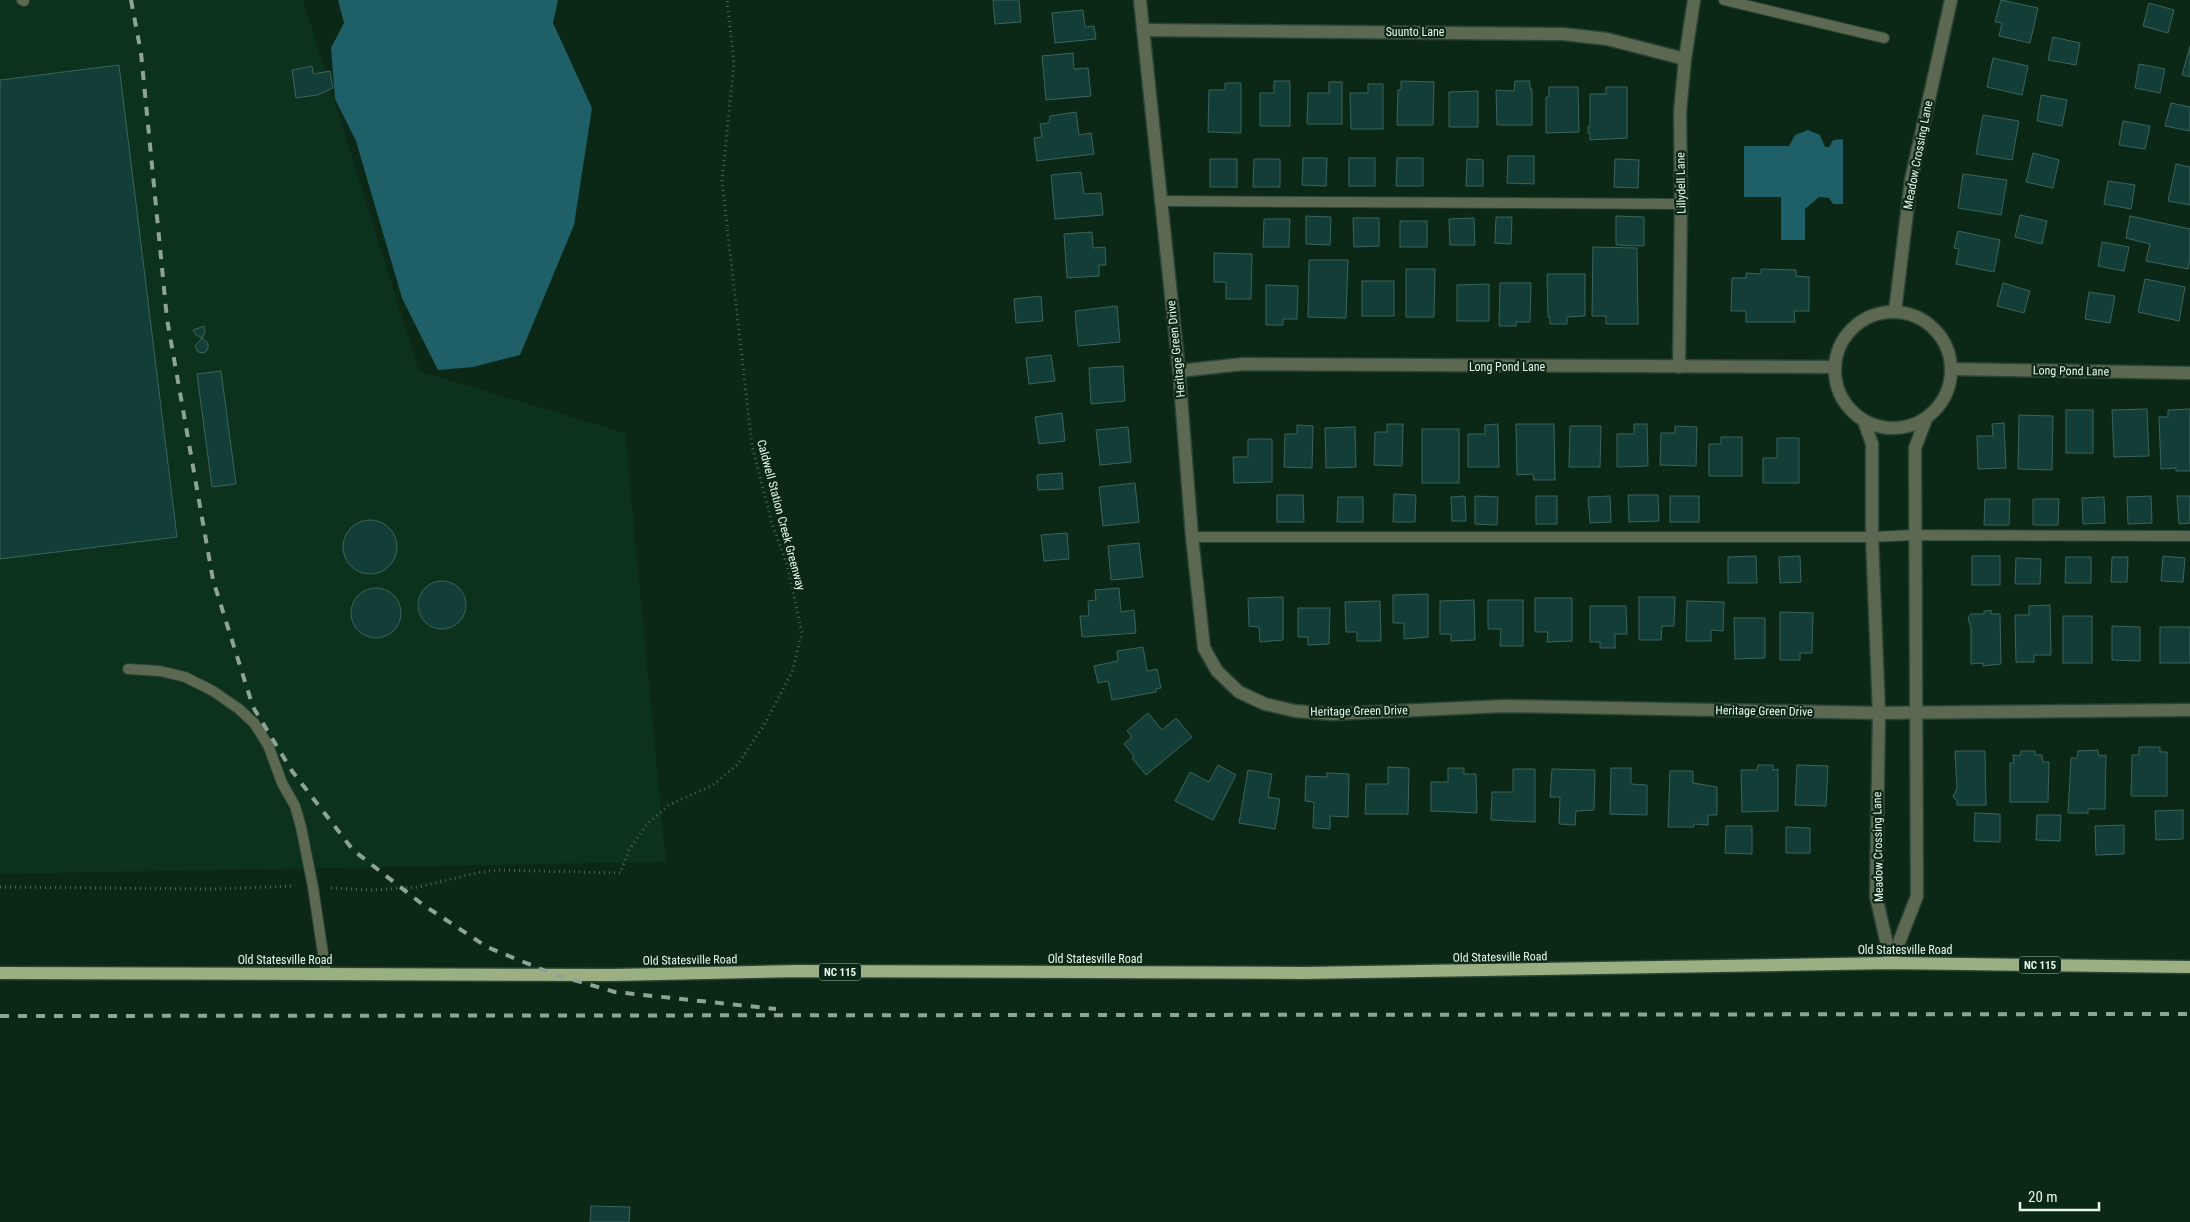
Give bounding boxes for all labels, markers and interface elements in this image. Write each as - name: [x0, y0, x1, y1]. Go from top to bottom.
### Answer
- street label: Suunto Lane: [1386, 25, 1445, 39]
- street label: Meadow Crossing Lane: [1901, 99, 1935, 211]
- street label: Lillydell Lane: [1673, 152, 1689, 214]
- street label: Heritage Green Drive: [1164, 299, 1188, 398]
- street label: Long Pond Lane: [1469, 360, 1545, 374]
- street label: Long Pond Lane: [2033, 363, 2110, 379]
- street label: Caldwell Station Creek Greenway: [754, 438, 808, 592]
- street label: Heritage Green Drive: [1310, 703, 1408, 719]
- street label: Heritage Green Drive: [1715, 703, 1813, 719]
- street label: Meadow Crossing Lane: [1870, 791, 1886, 902]
- street label: Old Statesville Road: [1858, 943, 1952, 957]
- street label: Old Statesville Road: [1453, 949, 1548, 965]
- street label: Old Statesville Road: [643, 952, 738, 968]
- street label: Old Statesville Road: [1048, 952, 1142, 966]
- street label: Old Statesville Road: [238, 953, 332, 967]
- road number: NC 115: [2019, 956, 2061, 974]
- road number: NC 115: [819, 964, 861, 980]
- scale bar: [2020, 1180, 2099, 1212]
- text: 20 m: [2028, 1188, 2058, 1206]

